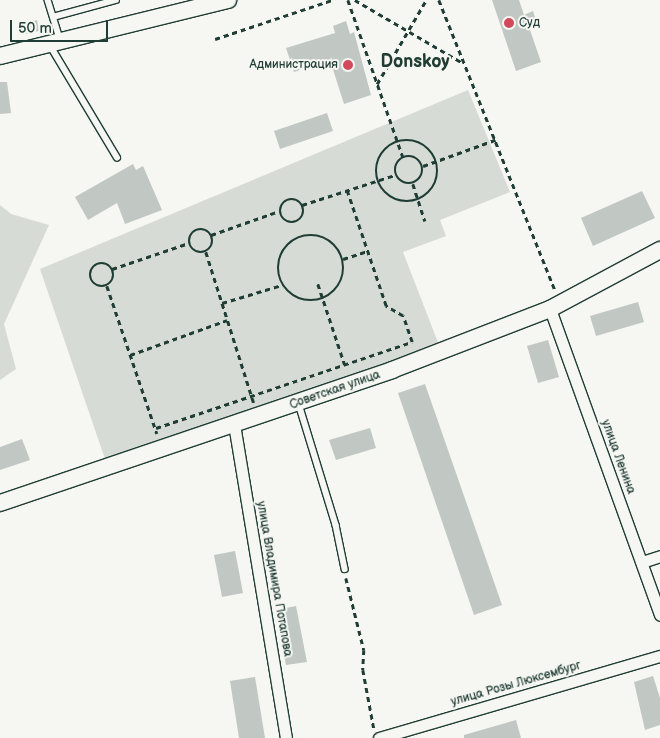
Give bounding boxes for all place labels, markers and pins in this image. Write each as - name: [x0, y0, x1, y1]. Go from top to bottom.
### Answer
- place label: Суд: [519, 16, 540, 30]
- marker: Суд: [503, 17, 515, 29]
- place label: Администрация: [250, 58, 338, 72]
- marker: Администрация: [342, 59, 354, 71]

